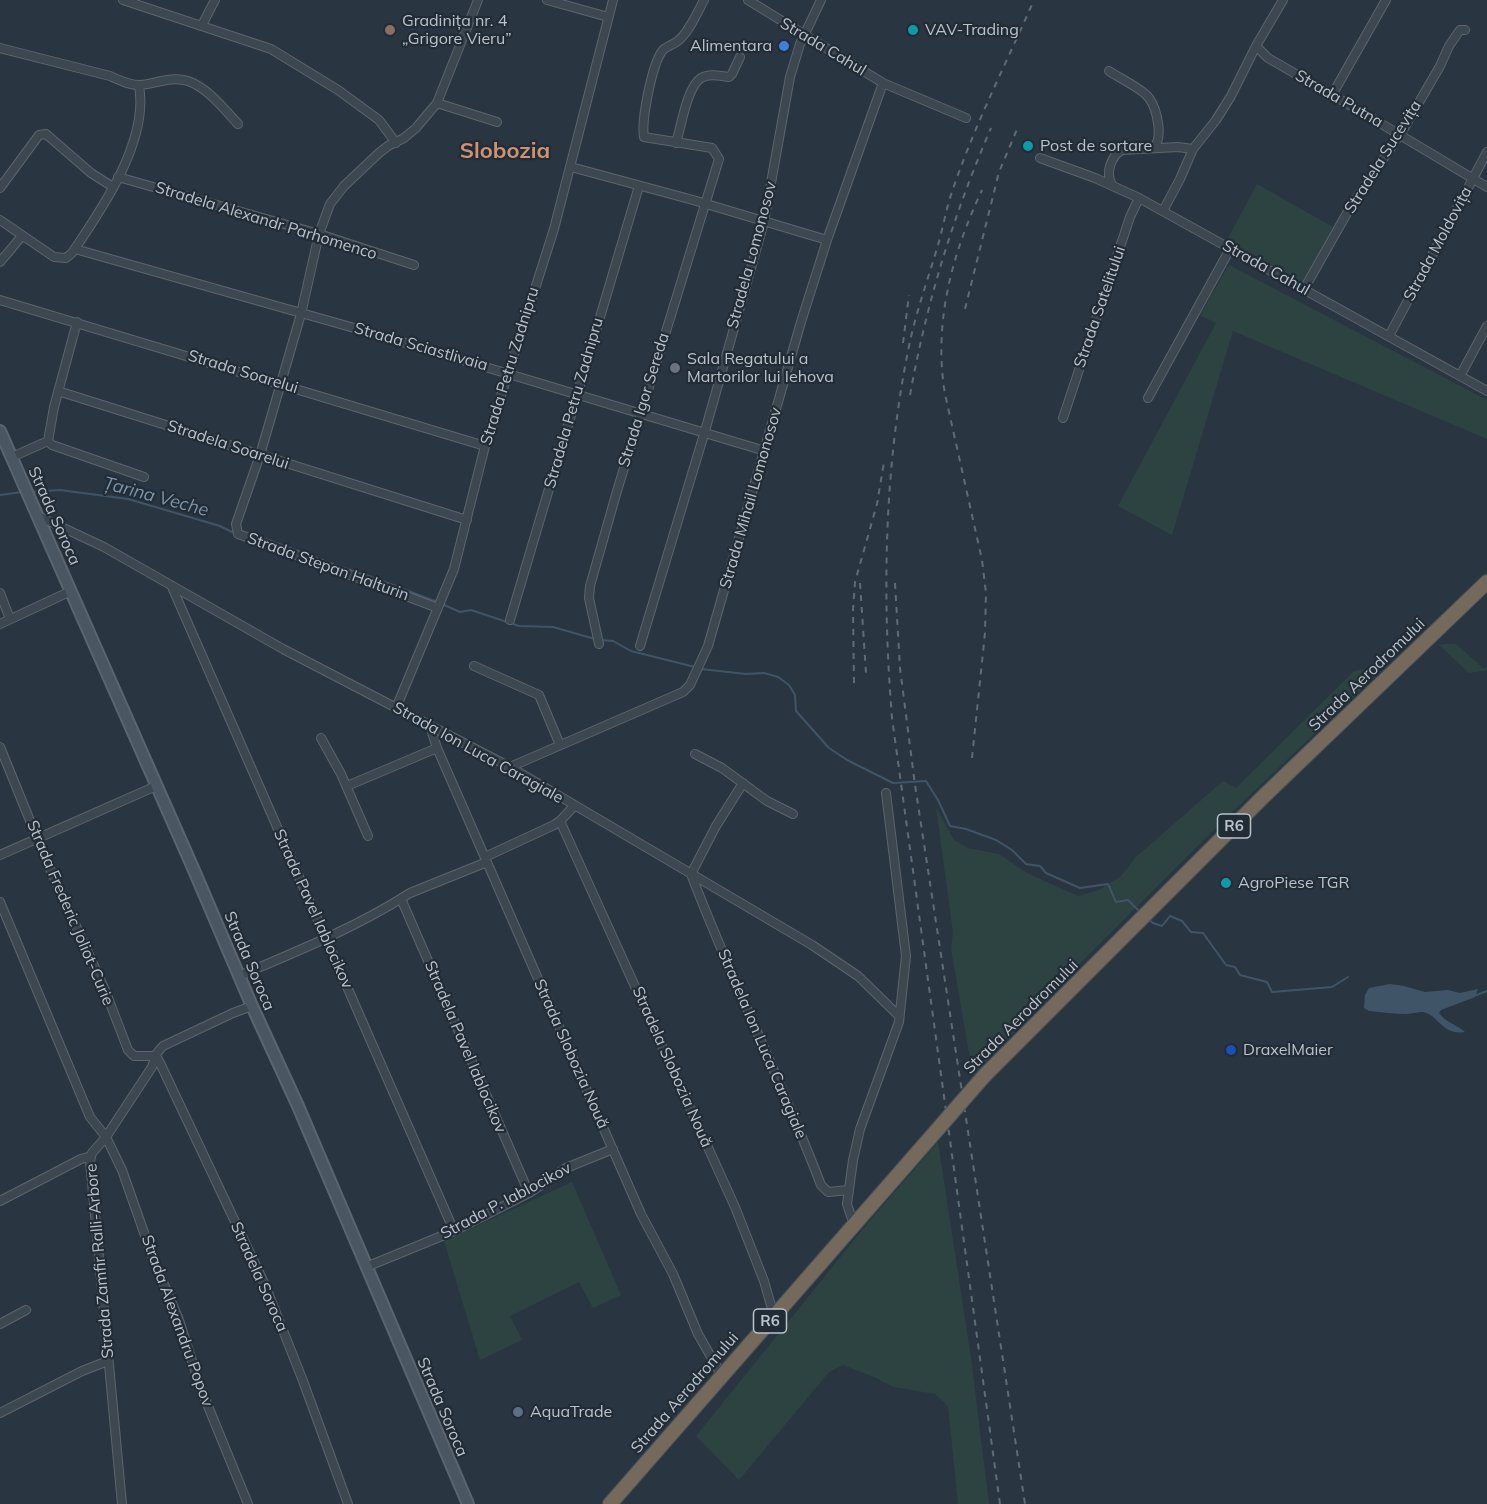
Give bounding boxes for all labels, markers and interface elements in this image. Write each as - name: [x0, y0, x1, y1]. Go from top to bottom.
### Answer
- place label: Gradinița nr. 4 „Grigore Vieru”: [402, 11, 511, 49]
- street label: Strada Cahul: [777, 14, 869, 80]
- place label: VAV-Trading: [925, 20, 1019, 40]
- marker: Gradinița nr. 4 „Grigore Vieru”: [383, 23, 397, 37]
- marker: VAV-Trading: [906, 23, 920, 37]
- place label: Alimentara: [690, 36, 772, 56]
- marker: Alimentara: [777, 39, 791, 53]
- street label: Strada Putna: [1292, 66, 1386, 132]
- street label: Stradela Sucevița: [1340, 97, 1426, 217]
- place label: Post de sortare: [1040, 136, 1152, 156]
- district label: Slobozia: [460, 138, 550, 164]
- marker: Post de sortare: [1021, 139, 1035, 153]
- street label: Stradela Alexandr Parhomenco: [153, 178, 379, 264]
- street label: Stradela Lomonosov: [723, 179, 781, 331]
- street label: Strada Moldovița: [1400, 183, 1476, 305]
- street label: Strada Cahul: [1219, 236, 1313, 300]
- street label: Strada Satelitului: [1070, 244, 1130, 370]
- street label: Strada Petru Zadnipru: [477, 285, 543, 447]
- street label: Stradela Petru Zadnipru: [540, 315, 608, 491]
- street label: Strada Sciastlivaia: [352, 319, 490, 375]
- street label: Strada Igor Sereda: [614, 331, 674, 469]
- street label: Strada Soarelui: [186, 346, 300, 398]
- place label: Sala Regatului a Martorilor lui Iehova: [687, 349, 834, 387]
- marker: Sala Regatului a Martorilor lui Iehova: [668, 361, 682, 375]
- street label: Strada Mihail Lomonosov: [716, 405, 786, 591]
- street label: Stradela Soarelui: [165, 416, 291, 474]
- street label: Strada Soroca: [24, 464, 84, 568]
- water label: Țarina Veche: [101, 473, 211, 521]
- street label: Strada Stepan Halturin: [245, 529, 411, 605]
- street label: Strada Aerodromului: [1305, 615, 1429, 735]
- street label: Strada Ion Luca Caragiale: [390, 698, 566, 808]
- road number: R6: [1218, 814, 1250, 838]
- street label: Strada Frederic Joliot-Curie: [22, 818, 118, 1008]
- street label: Strada Pavel Iablocikov: [269, 826, 357, 992]
- place label: AgroPiese TGR: [1238, 873, 1350, 893]
- marker: AgroPiese TGR: [1219, 876, 1233, 890]
- street label: Strada Soroca: [220, 909, 278, 1013]
- street label: Stradela Ion Luca Caragiale: [713, 946, 811, 1142]
- street label: Strada Aerodromului: [960, 956, 1082, 1078]
- street label: Stradela Pavel Iablocikov: [420, 958, 510, 1136]
- street label: Strada Slobozia Nouă: [529, 976, 613, 1132]
- street label: Stradela Slobozia Nouă: [628, 984, 716, 1150]
- place label: DraxelMaier: [1243, 1040, 1333, 1060]
- marker: DraxelMaier: [1224, 1043, 1238, 1057]
- street label: Strada P. Iablocikov: [437, 1158, 575, 1244]
- street label: Strada Zamfir Ralli-Arbore: [82, 1163, 118, 1359]
- street label: Stradela Sorocа: [226, 1219, 292, 1335]
- street label: Strada Alexandru Popov: [137, 1233, 217, 1409]
- road number: R6: [754, 1309, 786, 1333]
- street label: Strada Aerodromului: [627, 1329, 743, 1457]
- street label: Strada Soroca: [413, 1355, 471, 1459]
- place label: AquaTrade: [530, 1402, 612, 1422]
- marker: AquaTrade: [511, 1405, 525, 1419]

